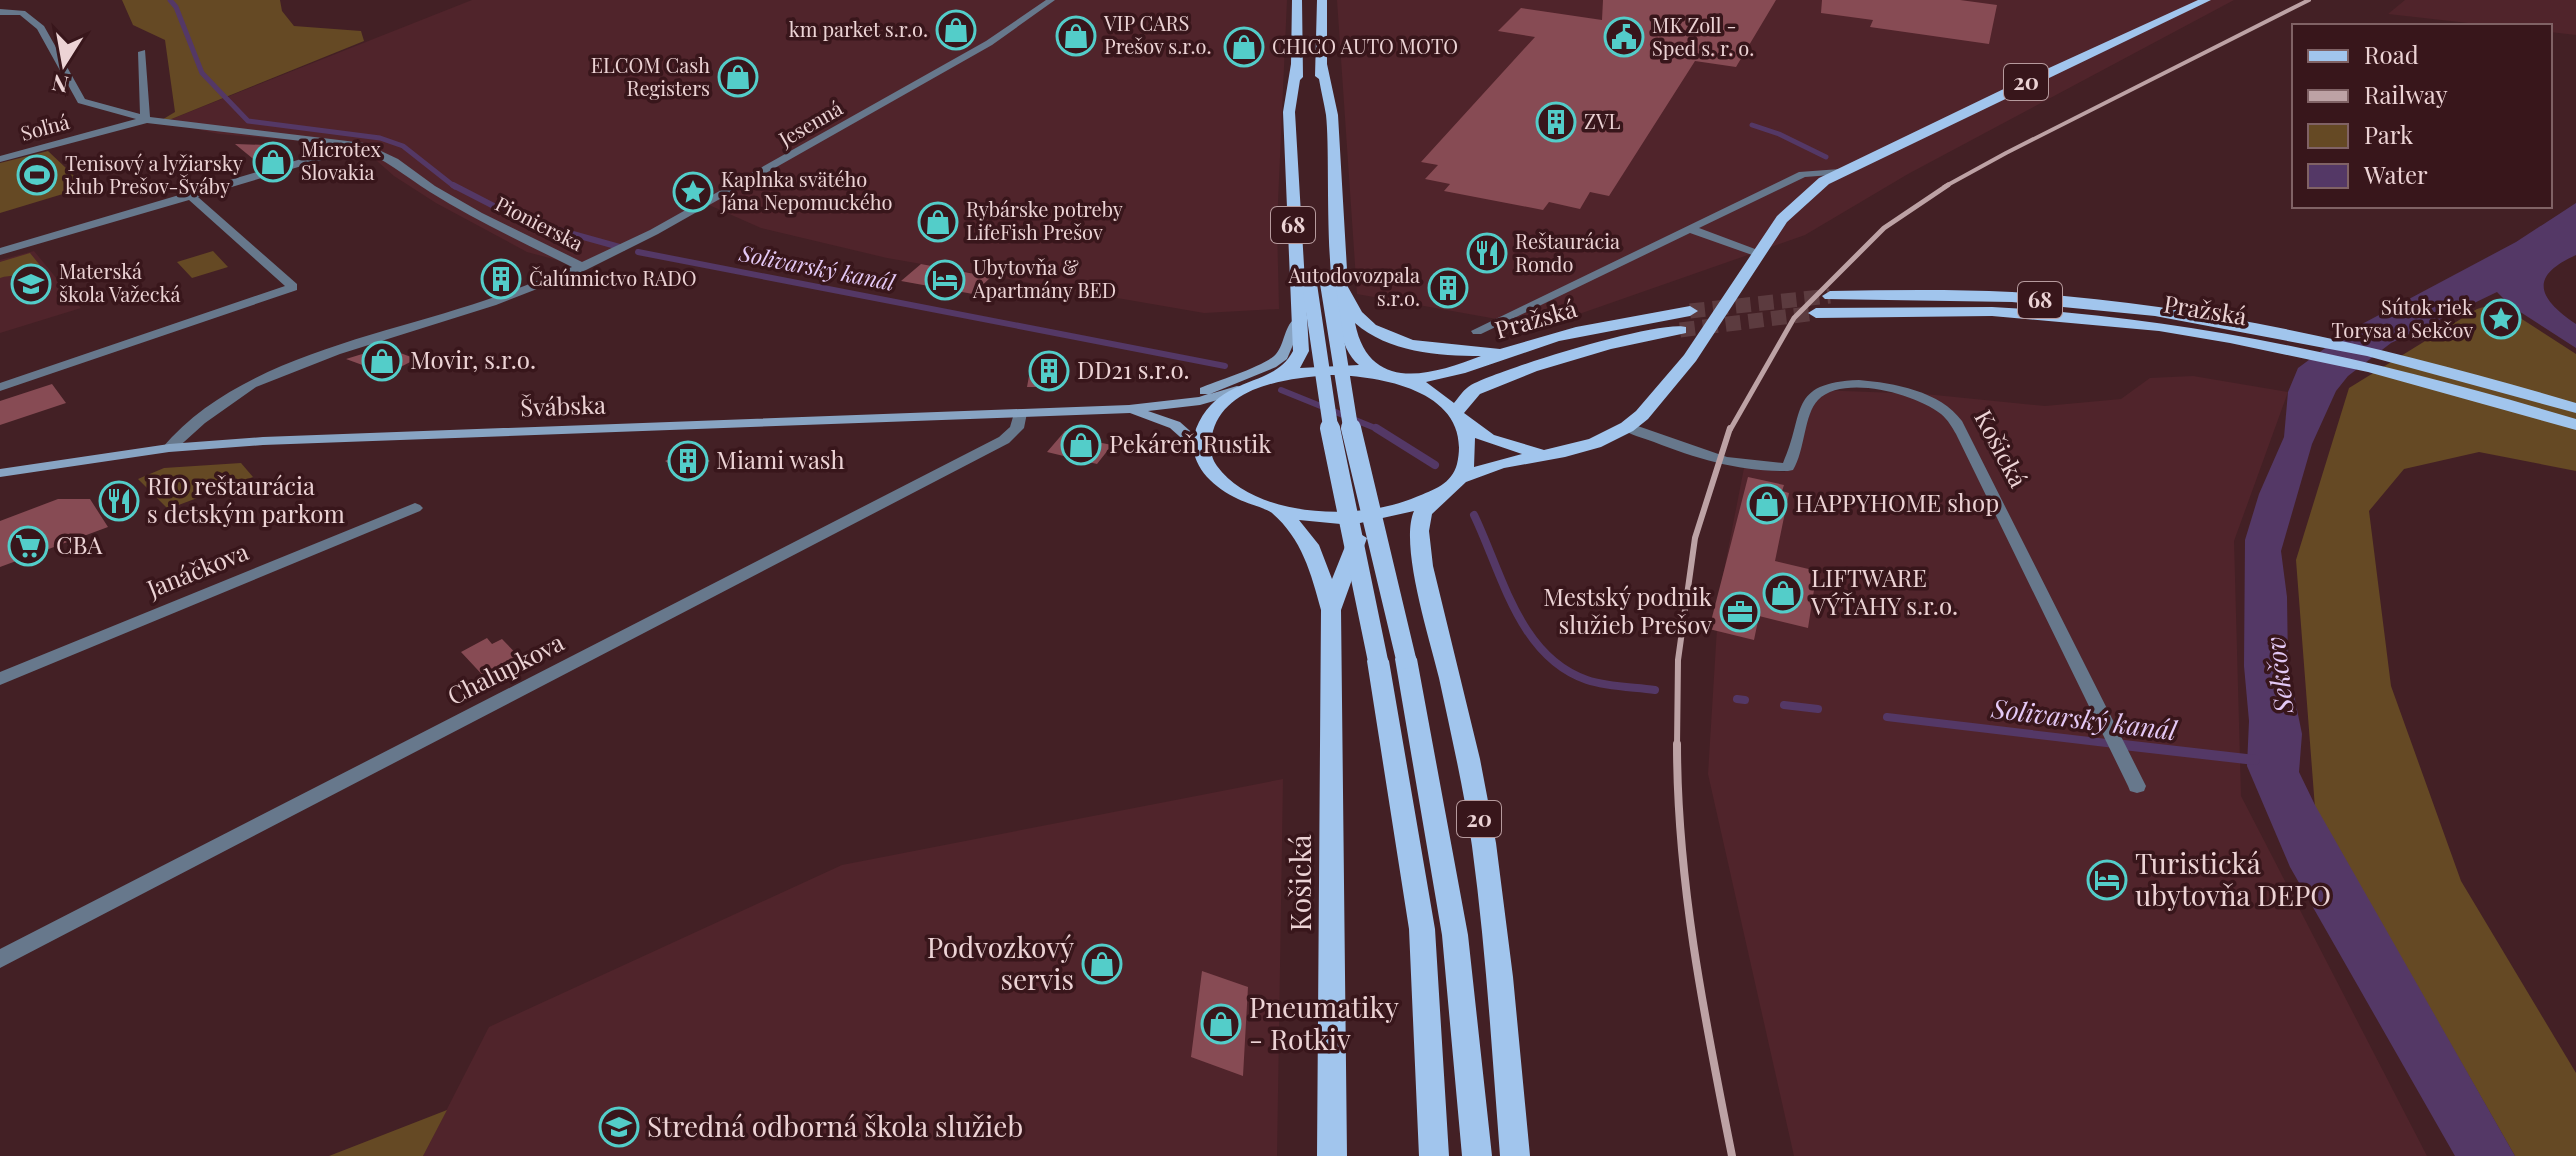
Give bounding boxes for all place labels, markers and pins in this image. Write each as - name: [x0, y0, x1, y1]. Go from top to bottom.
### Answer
- shop icon: km parket s.r.o.: [935, 9, 977, 51]
- place label: VIP CARS Prešov s.r.o.: [1103, 9, 1212, 59]
- place label: MK Zoll - Sped s. r. o.: [1652, 11, 1754, 61]
- place label: km parket s.r.o.: [789, 15, 928, 42]
- shop icon: VIP CARS Prešov s.r.o.: [1055, 15, 1097, 57]
- public building icon: MK Zoll - Sped s. r. o.: [1603, 16, 1645, 58]
- shop icon: CHICO AUTO MOTO: [1223, 26, 1265, 68]
- place label: CHICO AUTO MOTO: [1272, 32, 1458, 59]
- place label: ELCOM Cash Registers: [591, 51, 710, 101]
- shop icon: ELCOM Cash Registers: [717, 56, 759, 98]
- building icon: ZVL: [1535, 101, 1577, 143]
- place label: ZVL: [1584, 107, 1620, 134]
- place label: Microtex Slovakia: [301, 135, 381, 185]
- shop icon: Microtex Slovakia: [252, 141, 294, 183]
- place label: Tenisový a lyžiarsky klub Prešov-Šváby: [65, 149, 243, 199]
- sports icon: Tenisový a lyžiarsky klub Prešov-Šváby: [16, 154, 58, 196]
- place label: Kaplnka svätého Jána Nepomuckého: [720, 165, 893, 215]
- place icon: Kaplnka svätého Jána Nepomuckého: [672, 171, 714, 213]
- place label: Rybárske potreby LifeFish Prešov: [966, 195, 1123, 245]
- shop icon: Rybárske potreby LifeFish Prešov: [917, 201, 959, 243]
- place label: Reštaurácia Rondo: [1515, 227, 1620, 277]
- restaurant icon: Reštaurácia Rondo: [1466, 232, 1508, 274]
- place label: Ubytovňa & Apartmány BED: [972, 253, 1116, 303]
- place label: Materská škola Važecká: [59, 257, 180, 307]
- building icon: Čalúnnictvo RADO: [480, 258, 522, 300]
- hotel icon: Ubytovňa & Apartmány BED: [924, 259, 966, 301]
- place label: Autodovozpala s.r.o.: [1288, 261, 1420, 311]
- school or university icon: Materská škola Važecká: [10, 263, 52, 305]
- place label: Čalúnnictvo RADO: [529, 264, 697, 291]
- building icon: Autodovozpala s.r.o.: [1427, 267, 1469, 309]
- place label: Sútok riek Torysa a Sekčov: [2332, 293, 2473, 343]
- place icon: Sútok riek Torysa a Sekčov: [2480, 298, 2522, 340]
- shop icon: Movir, s.r.o.: [361, 340, 403, 382]
- place label: Movir, s.r.o.: [410, 343, 536, 375]
- building icon: DD21 s.r.o.: [1028, 350, 1070, 392]
- place label: DD21 s.r.o.: [1077, 353, 1190, 385]
- shop icon: Pekáreň Rustik: [1060, 424, 1102, 466]
- place label: Pekáreň Rustik: [1109, 427, 1272, 459]
- building icon: Miami wash: [667, 440, 709, 482]
- place label: Miami wash: [716, 443, 845, 475]
- place label: RIO reštaurácia s detským parkom: [147, 469, 345, 529]
- restaurant icon: RIO reštaurácia s detským parkom: [98, 480, 140, 522]
- shop icon: HAPPYHOME shop: [1746, 483, 1788, 525]
- place label: HAPPYHOME shop: [1795, 486, 1999, 518]
- supermarket icon: CBA: [7, 525, 49, 567]
- place label: CBA: [56, 528, 103, 560]
- place label: LIFTWARE VÝŤAHY s.r.o.: [1810, 561, 1958, 621]
- shop icon: LIFTWARE VÝŤAHY s.r.o.: [1762, 572, 1804, 614]
- place label: Mestský podnik služieb Prešov: [1543, 580, 1713, 640]
- office icon: Mestský podnik služieb Prešov: [1719, 591, 1761, 633]
- place label: Turistická ubytovňa DEPO: [2135, 844, 2331, 913]
- hotel icon: Turistická ubytovňa DEPO: [2086, 859, 2128, 901]
- place label: Podvozkový servis: [927, 928, 1074, 997]
- shop icon: Podvozkový servis: [1081, 943, 1123, 985]
- place label: Pneumatiky - Rotkiv: [1249, 988, 1399, 1057]
- shop icon: Pneumatiky - Rotkiv: [1200, 1003, 1242, 1045]
- school or university icon: Stredná odborná škola služieb: [598, 1106, 640, 1148]
- place label: Stredná odborná škola služieb: [647, 1107, 1023, 1144]

